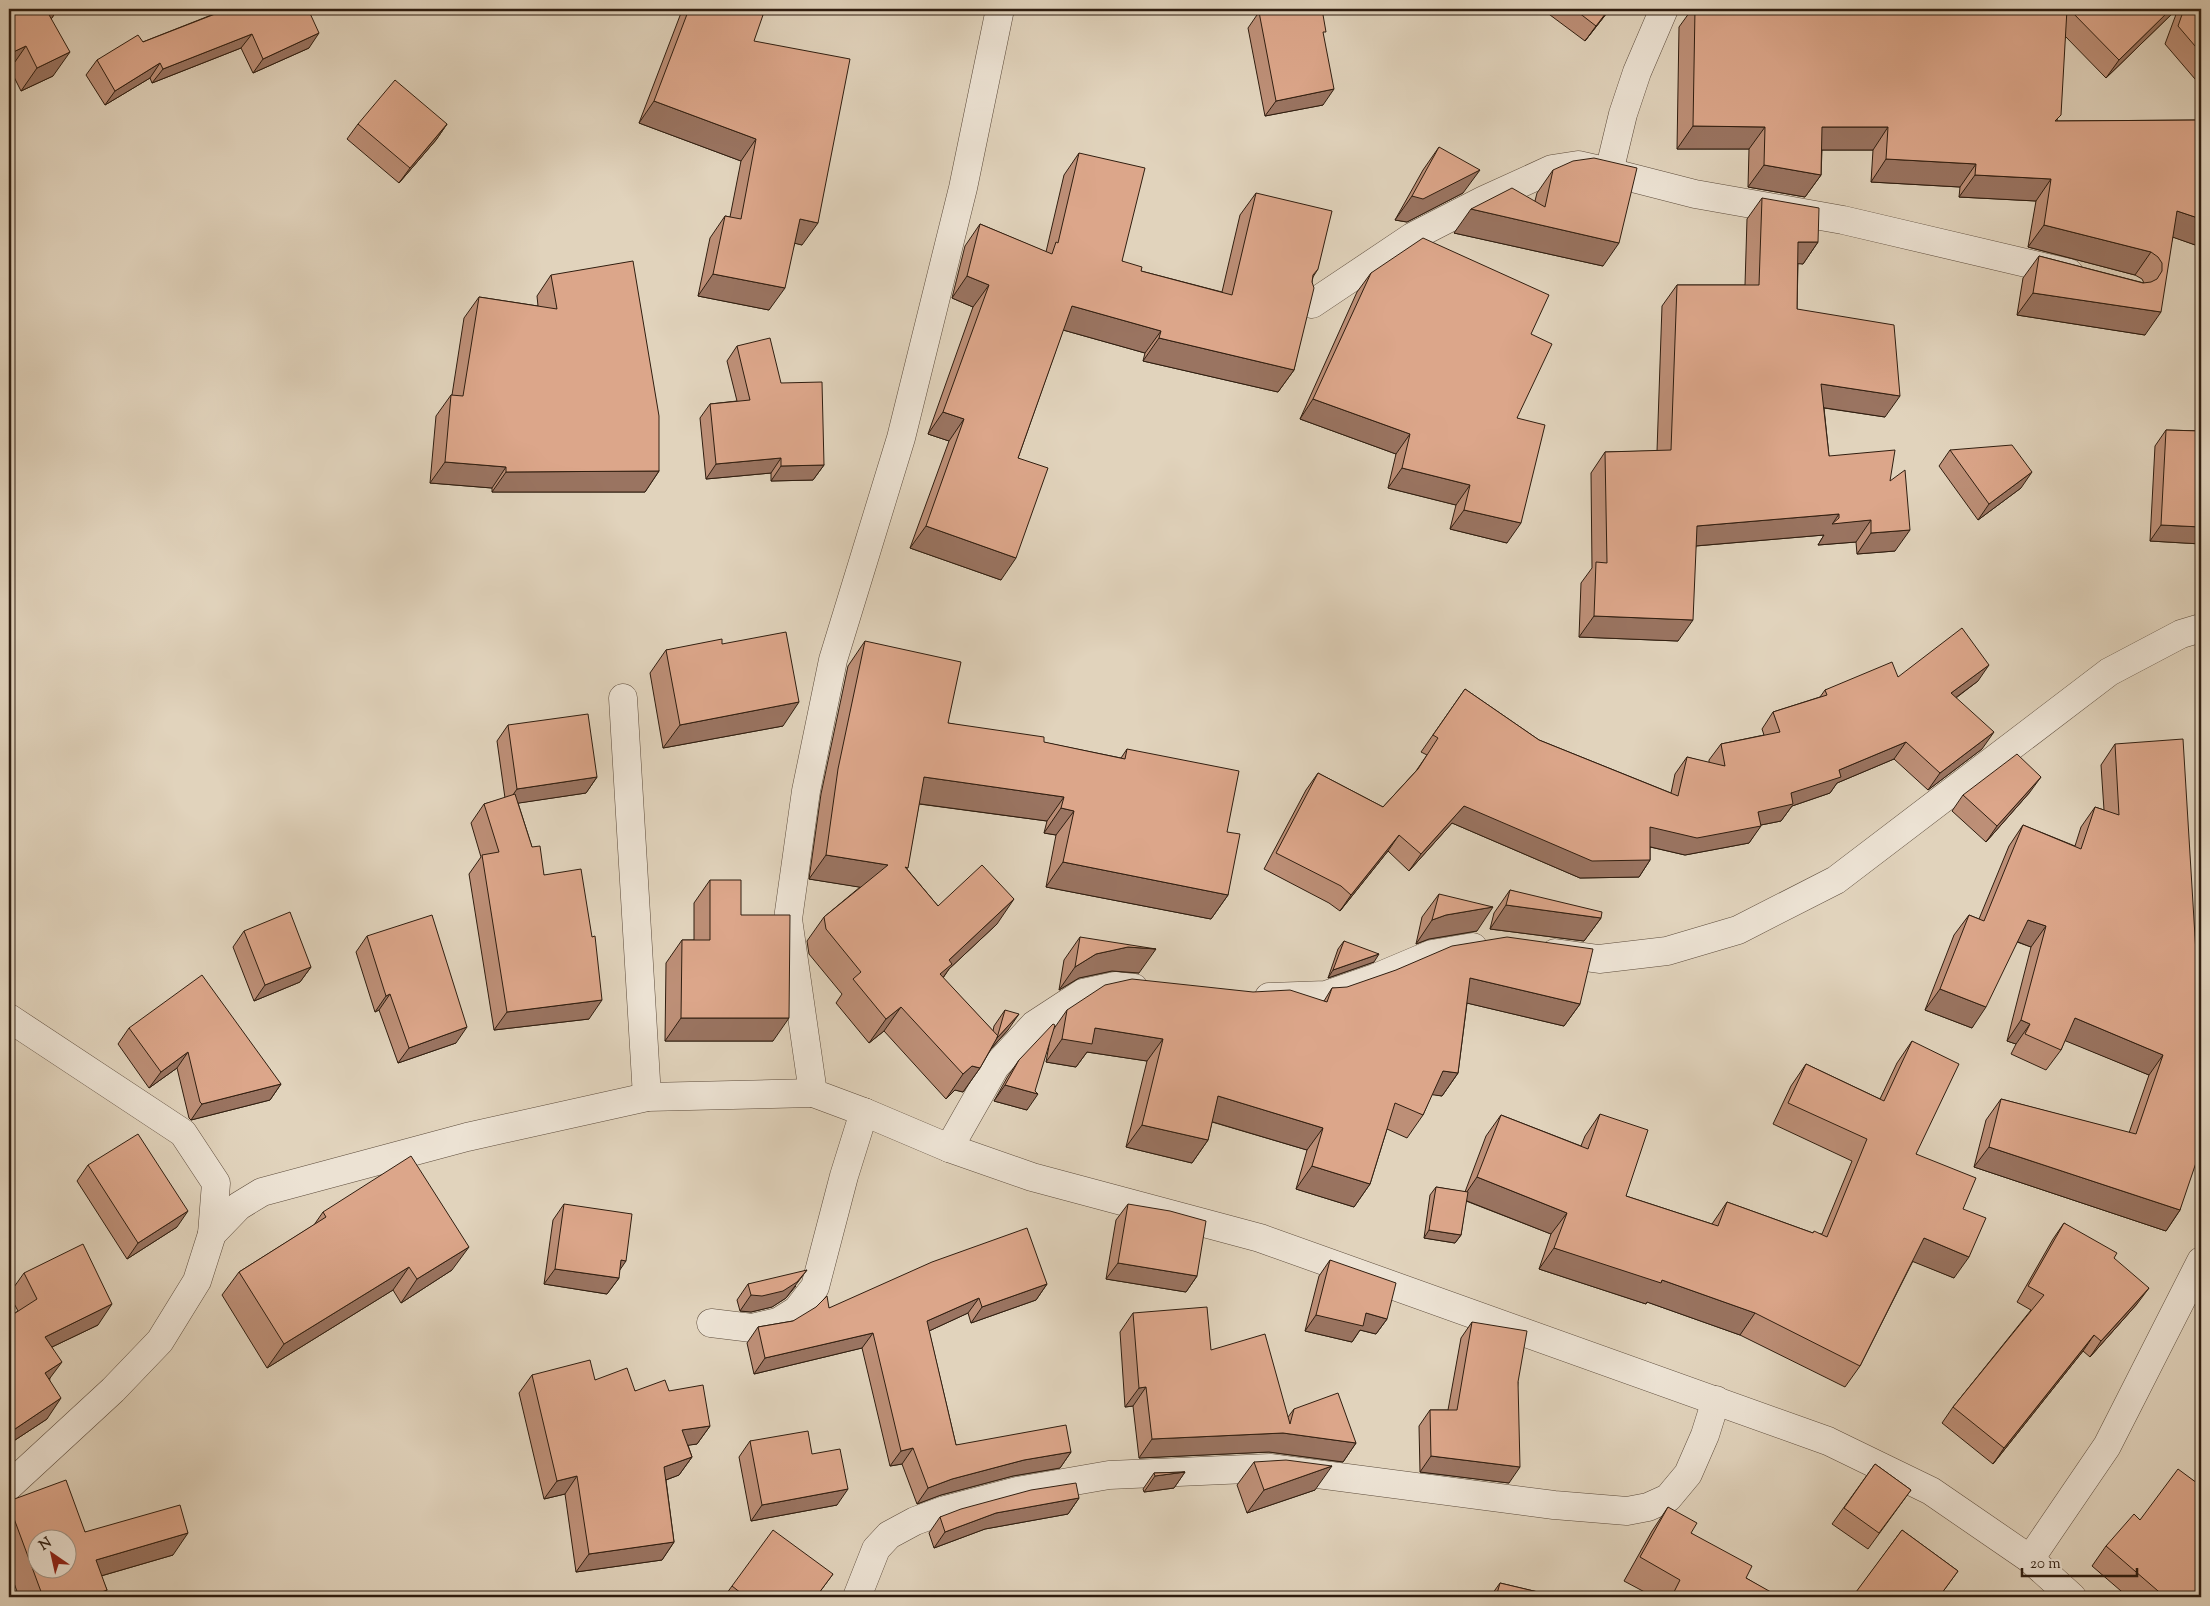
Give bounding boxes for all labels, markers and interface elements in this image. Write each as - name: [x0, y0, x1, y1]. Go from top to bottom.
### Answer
- north arrow: [28, 1528, 78, 1578]
- text: N: [36, 1533, 56, 1556]
- scale bar: [2022, 1546, 2138, 1578]
- text: 20 m: [2030, 1554, 2061, 1575]

